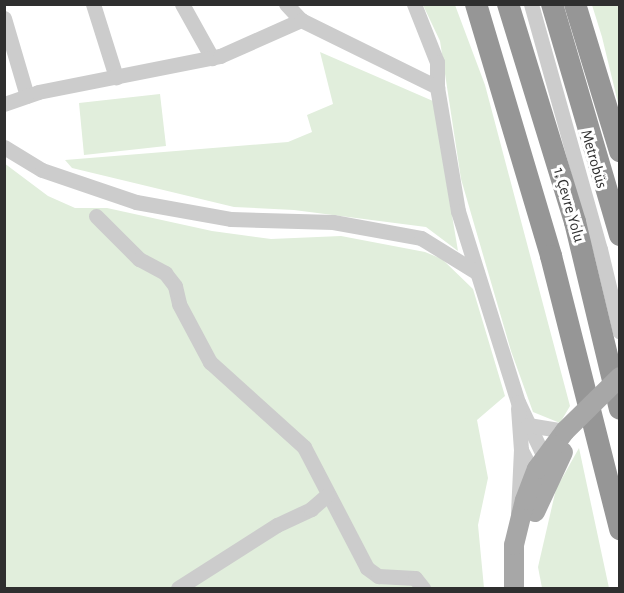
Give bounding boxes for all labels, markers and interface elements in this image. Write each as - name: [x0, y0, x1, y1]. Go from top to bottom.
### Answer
- street label: Metrobüs: [576, 127, 612, 191]
- street label: 1. Çevre Yolu: [549, 166, 589, 244]

